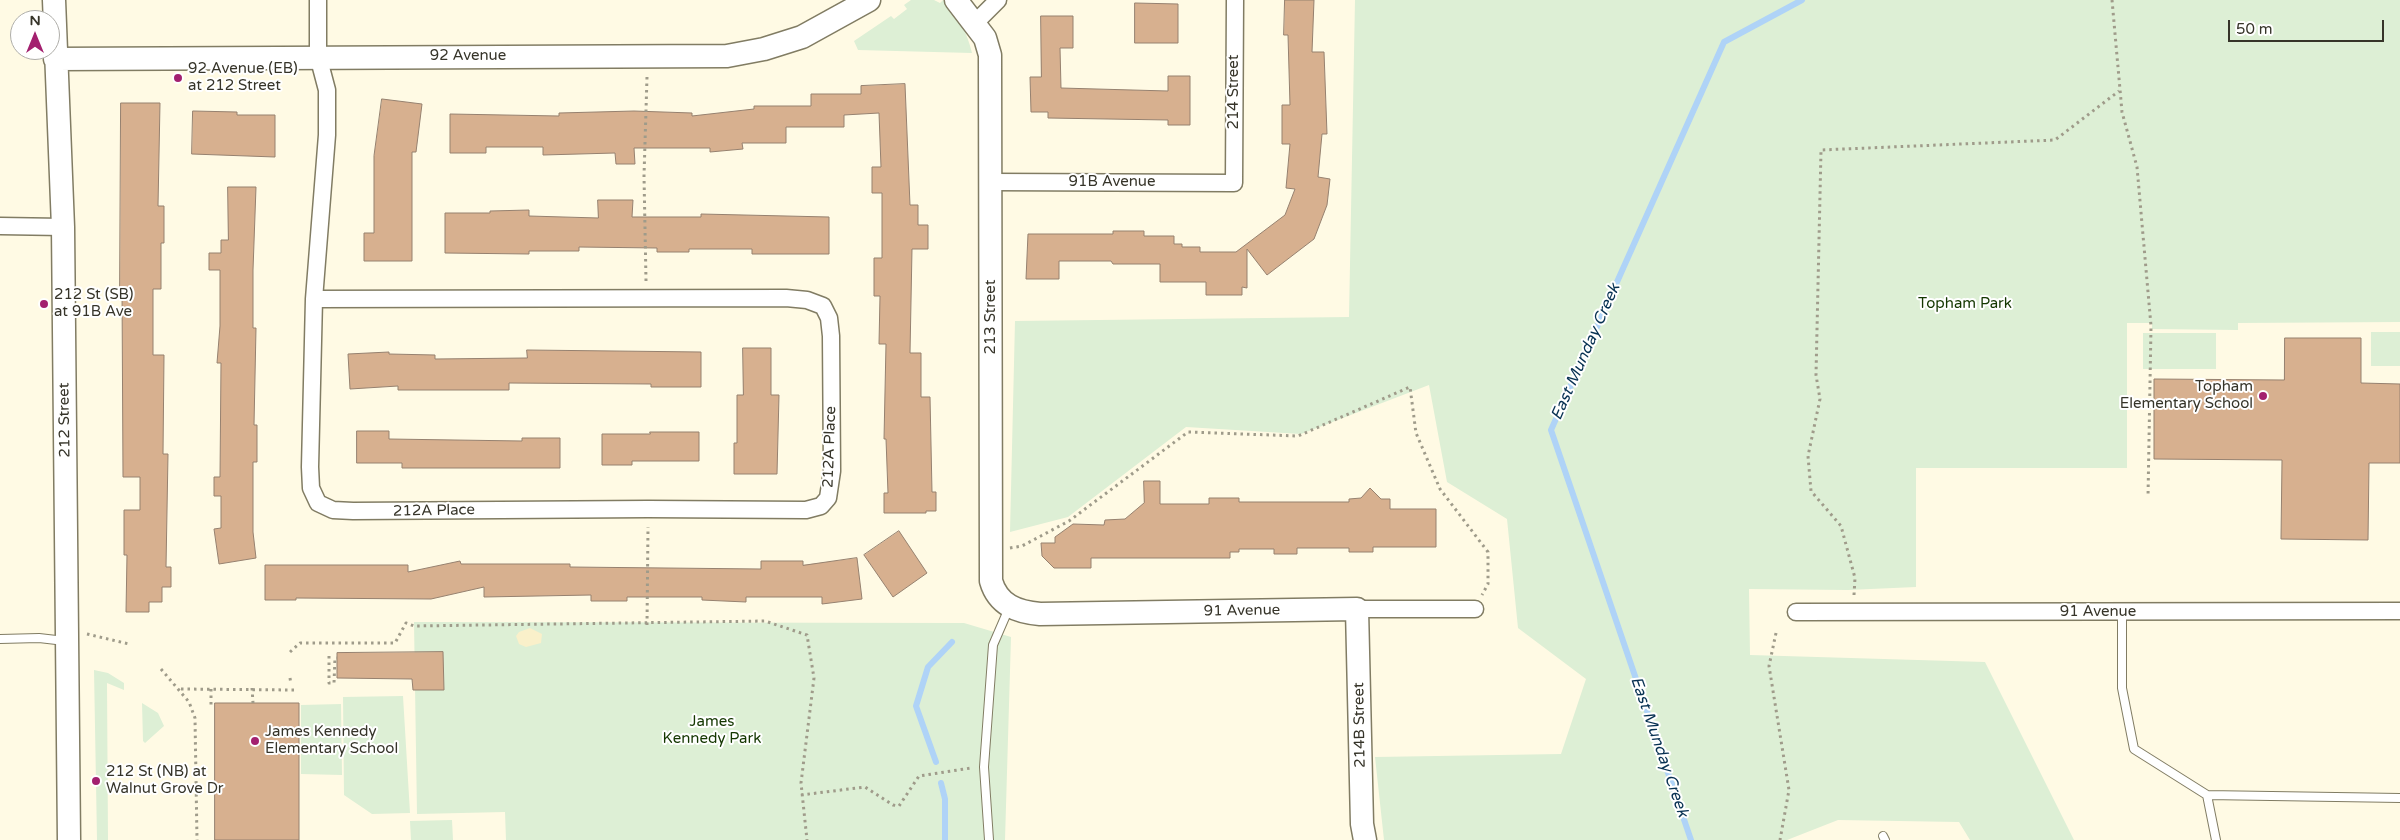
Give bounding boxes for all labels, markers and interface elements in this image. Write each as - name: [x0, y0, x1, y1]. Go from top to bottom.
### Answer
- north arrow: [10, 10, 60, 60]
- scale bar: [2230, 10, 2386, 42]
- text: N: [29, 12, 41, 29]
- text: 50 m: [2236, 20, 2273, 38]
- street label: 92 Avenue: [430, 47, 506, 65]
- street label: 214 Street: [1225, 54, 1243, 130]
- place label: 92 Avenue (EB) at 212 Street: [188, 60, 298, 95]
- marker: 92 Avenue (EB) at 212 Street: [172, 72, 184, 84]
- street label: 91B Avenue: [1069, 173, 1155, 191]
- street label: 213 Street: [982, 279, 1000, 355]
- water label: East Munday Creek: [1547, 281, 1625, 423]
- place label: 212 St (SB) at 91B Ave: [54, 286, 133, 321]
- park label: Topham Park: [1918, 295, 2012, 313]
- marker: 212 St (SB) at 91B Ave: [38, 298, 50, 310]
- place label: Topham Elementary School: [2120, 378, 2253, 413]
- street label: 212 Street: [55, 382, 75, 458]
- marker: Topham Elementary School: [2257, 390, 2269, 402]
- street label: 212A Place: [820, 406, 840, 488]
- street label: 212A Place: [393, 501, 475, 521]
- street label: 91 Avenue: [1204, 601, 1280, 621]
- street label: 91 Avenue: [2060, 603, 2136, 621]
- water label: East Munday Creek: [1626, 674, 1692, 820]
- street label: 214B Street: [1350, 682, 1370, 768]
- park label: James Kennedy Park: [663, 713, 761, 748]
- place label: James Kennedy Elementary School: [265, 723, 398, 758]
- marker: James Kennedy Elementary School: [249, 735, 261, 747]
- place label: 212 St (NB) at Walnut Grove Dr: [106, 763, 224, 798]
- marker: 212 St (NB) at Walnut Grove Dr: [90, 775, 102, 787]

